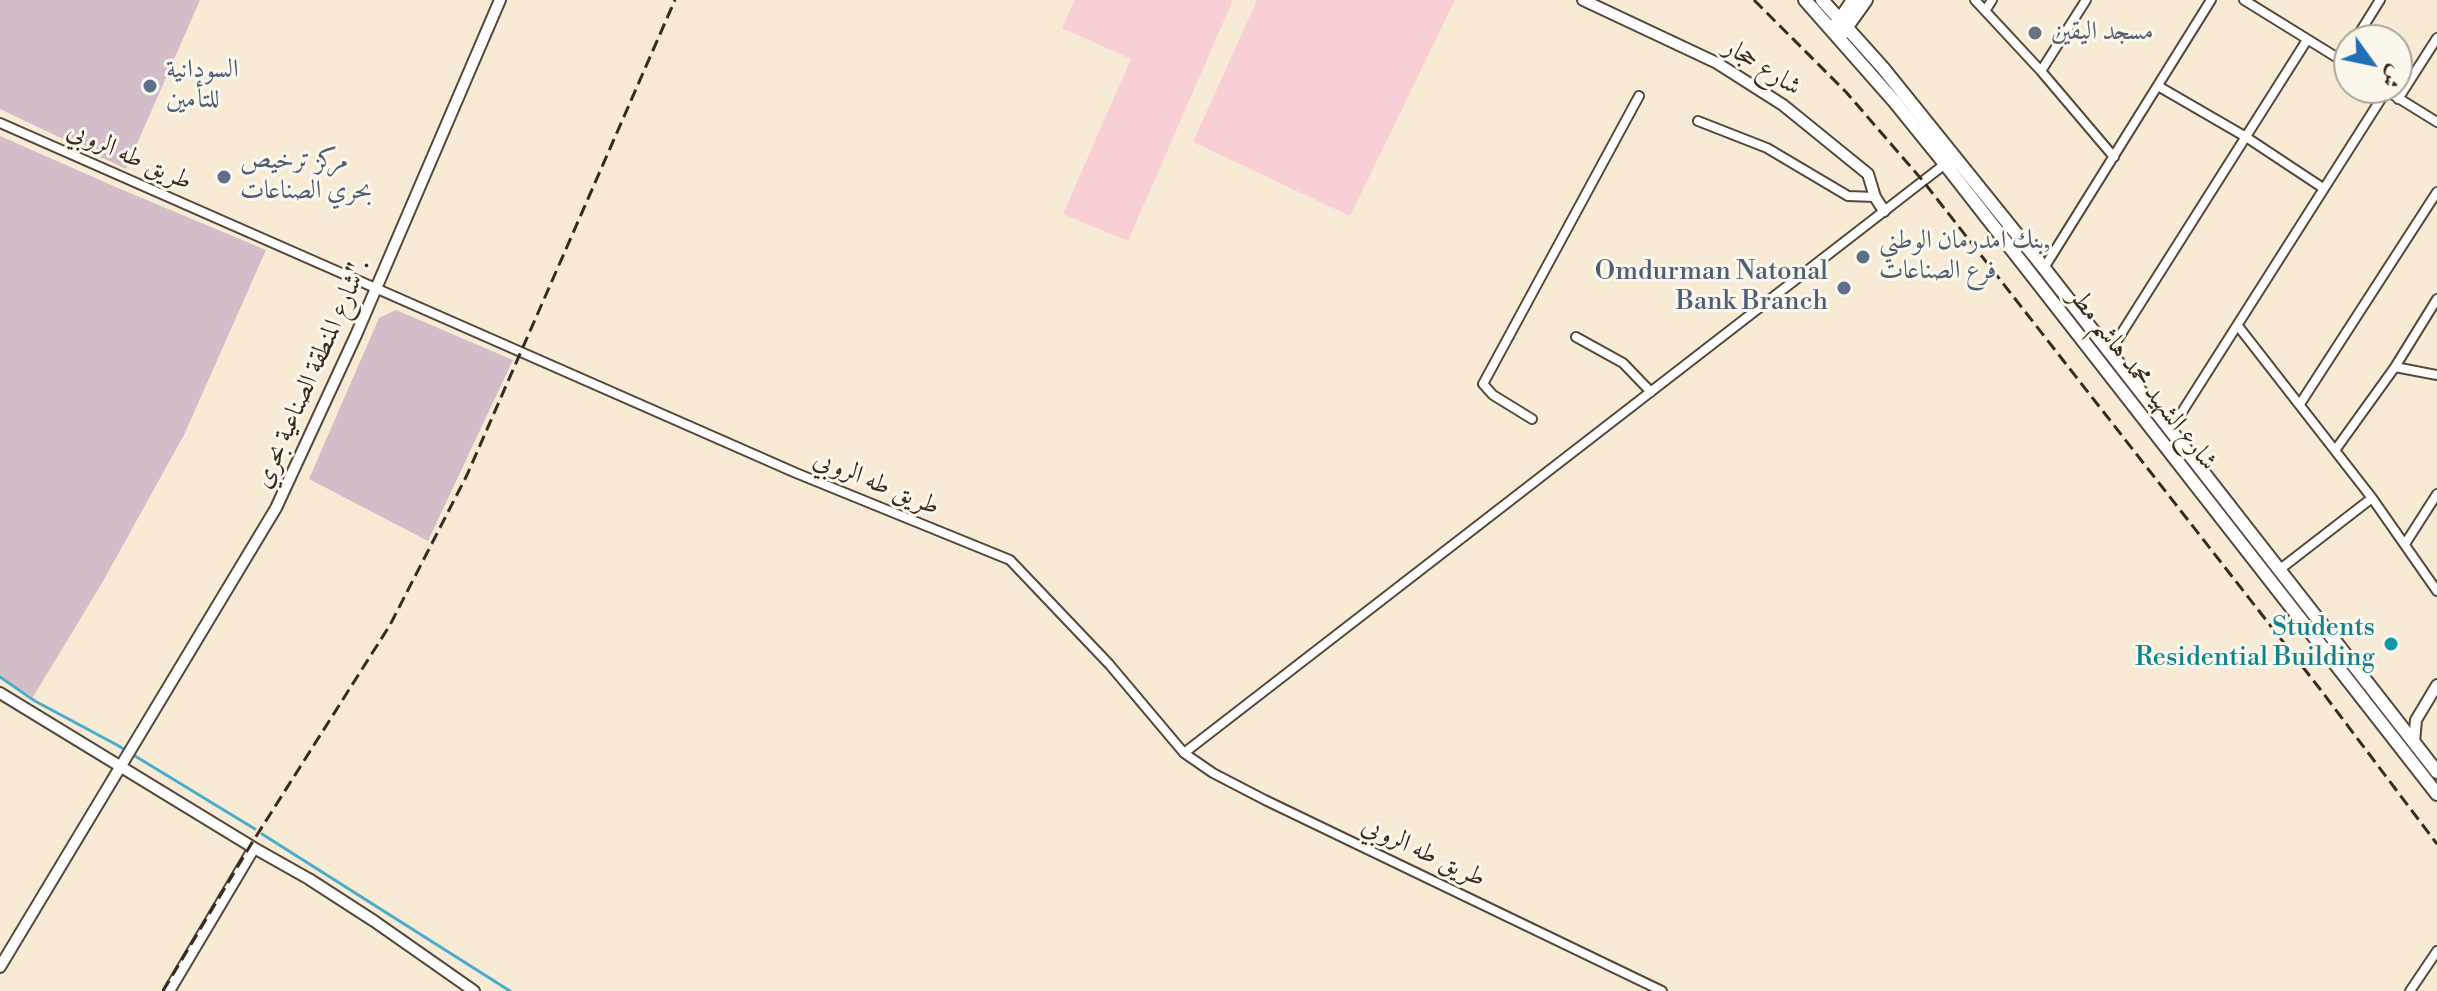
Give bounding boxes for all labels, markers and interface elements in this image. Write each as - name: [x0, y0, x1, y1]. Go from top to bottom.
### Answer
- place label: مسجد اليقين: [2051, 17, 2153, 49]
- marker: مسجد اليقين: [2026, 24, 2044, 42]
- north arrow: [2333, 24, 2413, 104]
- street label: شارع حجار: [1718, 32, 1806, 104]
- place label: السودانية للتأمين: [166, 55, 239, 116]
- text: ش: [2375, 60, 2409, 93]
- marker: السودانية للتأمين: [141, 77, 159, 95]
- street label: طريق طه الروبي: [62, 116, 196, 198]
- place label: مركز ترخيص بحري الصناعات: [240, 146, 372, 208]
- marker: مركز ترخيص بحري الصناعات: [215, 168, 233, 186]
- place label: بنك امدرمان الوطني, فرع الصناعات: [1879, 226, 2050, 288]
- marker: بنك امدرمان الوطني, فرع الصناعات: [1854, 248, 1872, 266]
- street label: شارع المنطقة الصناعية بحري".: [248, 254, 378, 494]
- place label: Omdurman Natonal Bank Branch: [1595, 257, 1828, 318]
- marker: Omdurman Natonal Bank Branch: [1835, 279, 1853, 297]
- street label: شارع الشهيد محمد هاشم مطر: [2061, 282, 2223, 478]
- street label: طريق طه الروبي: [808, 445, 944, 523]
- place label: Students Residential Building: [2135, 613, 2375, 674]
- marker: Students Residential Building: [2382, 635, 2400, 653]
- street label: طريق طه الروبي: [1356, 811, 1490, 895]

